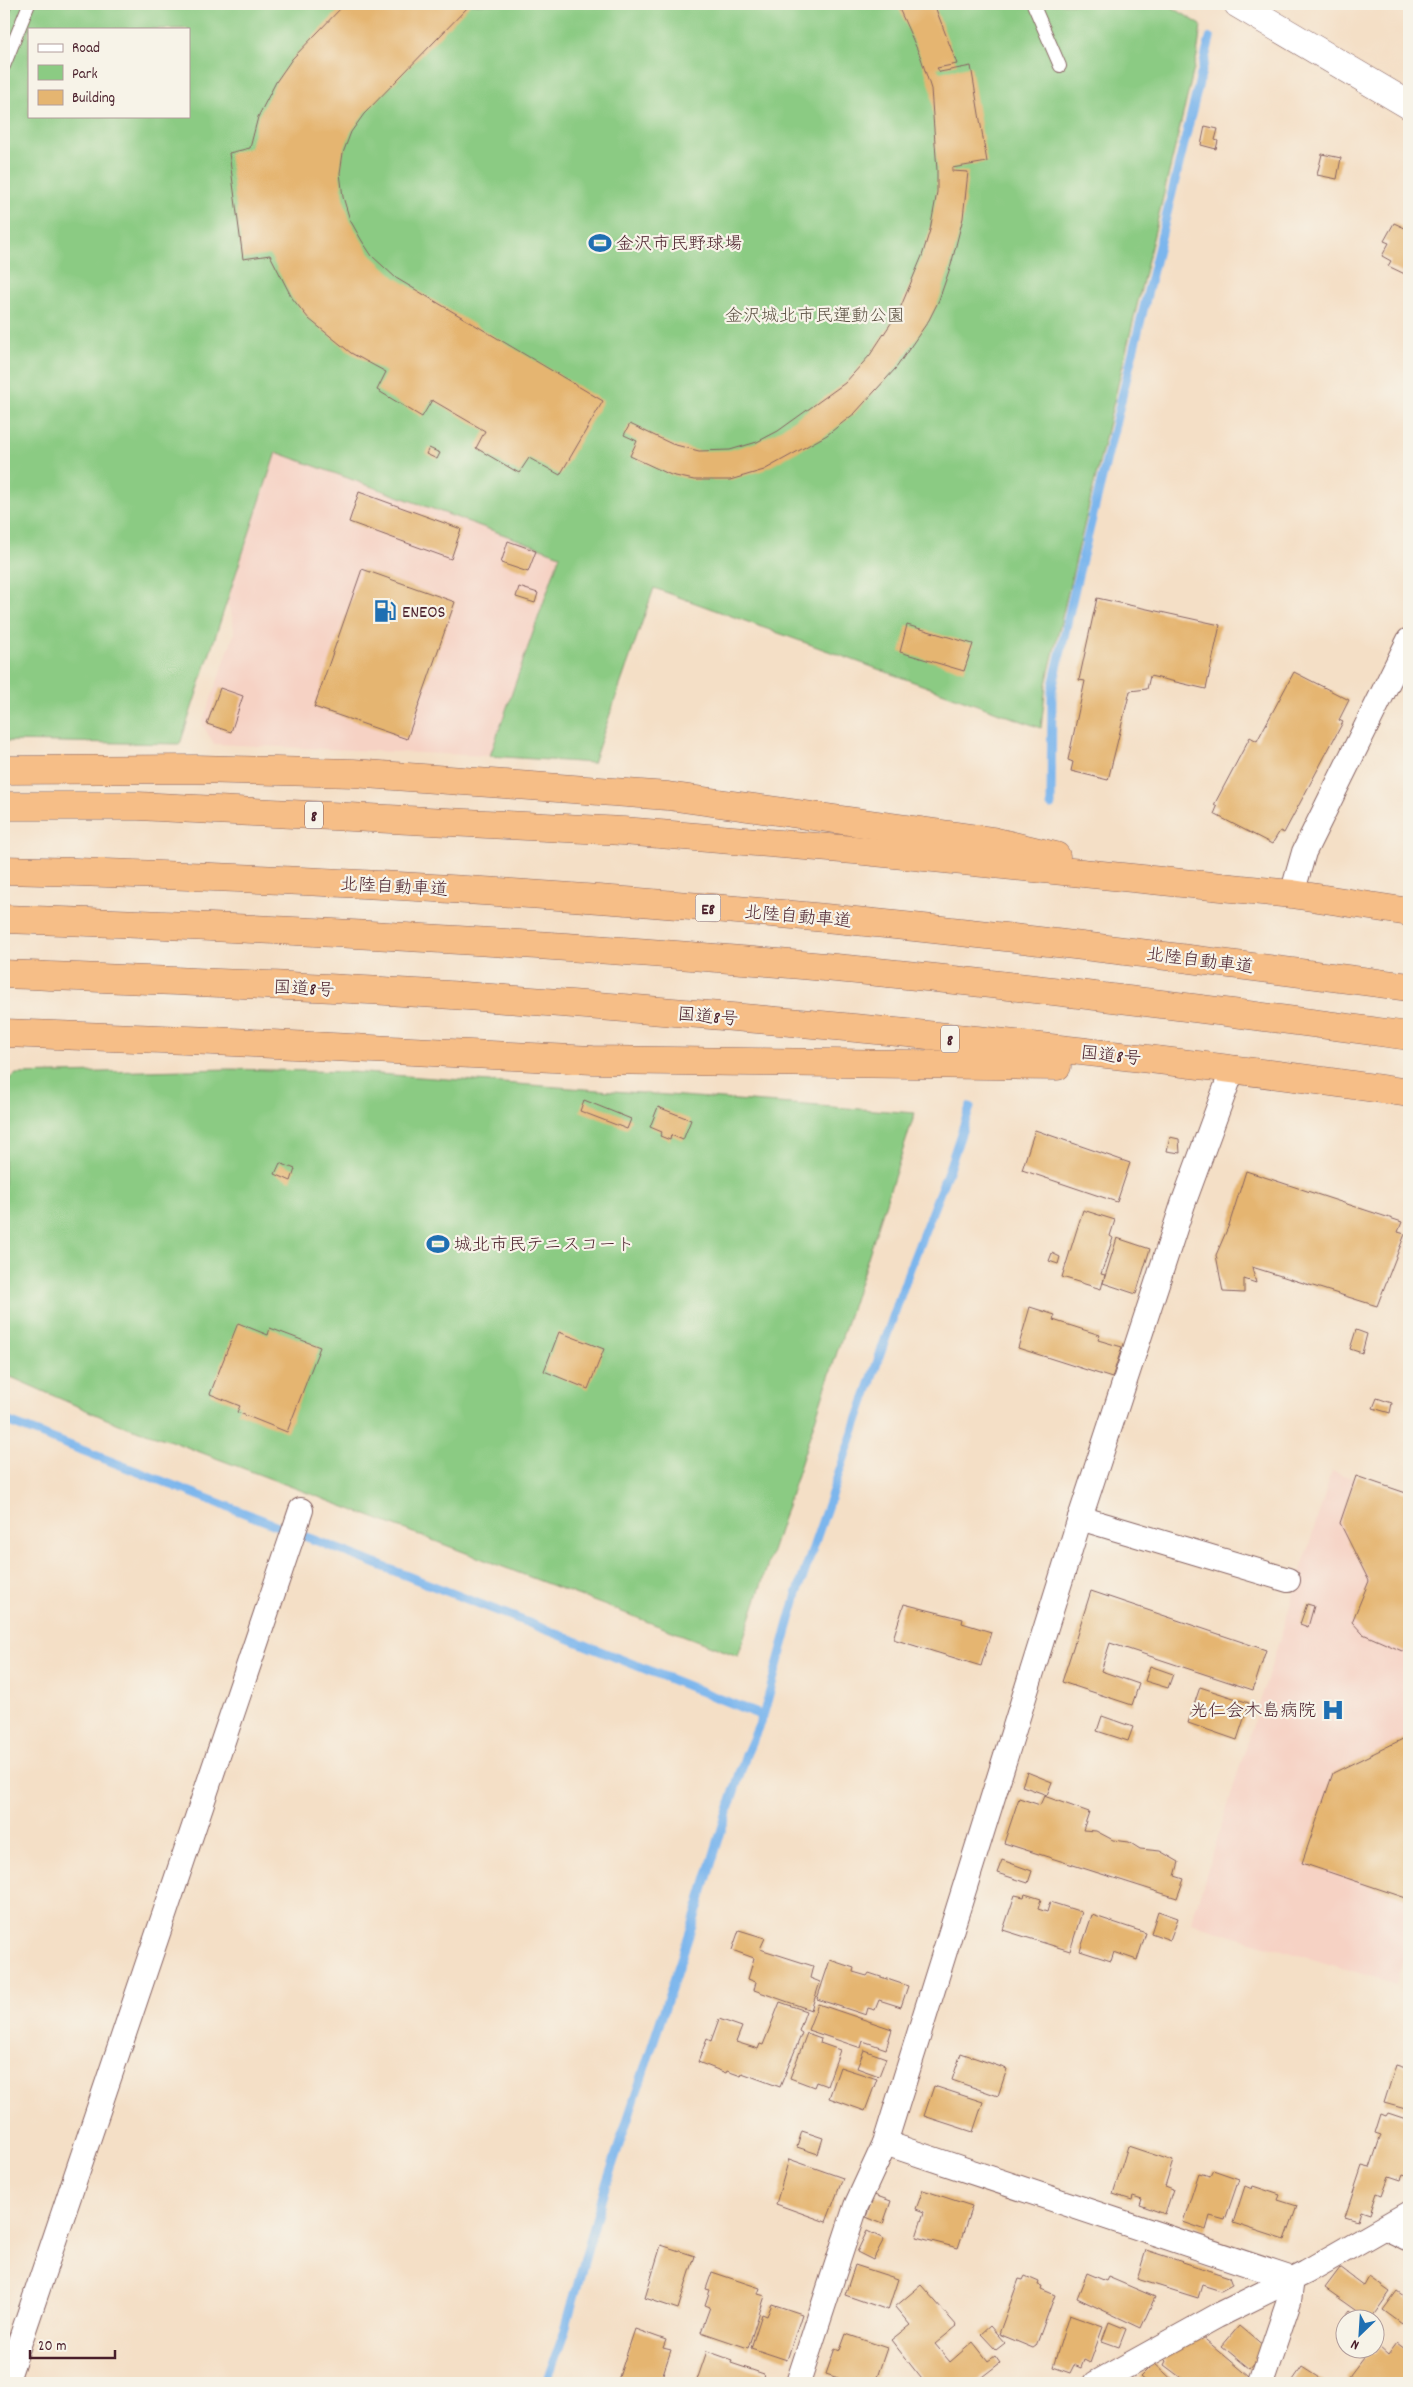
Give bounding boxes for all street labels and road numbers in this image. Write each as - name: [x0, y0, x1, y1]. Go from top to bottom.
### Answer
- road number: 8: [305, 802, 323, 828]
- street label: 北陸自動車道: [339, 873, 448, 904]
- road number: E8: [696, 894, 720, 921]
- street label: 北陸自動車道: [743, 901, 853, 936]
- street label: 北陸自動車道: [1145, 943, 1255, 981]
- street label: 国道8号: [273, 976, 335, 1005]
- street label: 国道8号: [676, 1003, 739, 1034]
- road number: 8: [941, 1026, 959, 1052]
- street label: 国道8号: [1079, 1042, 1142, 1073]

